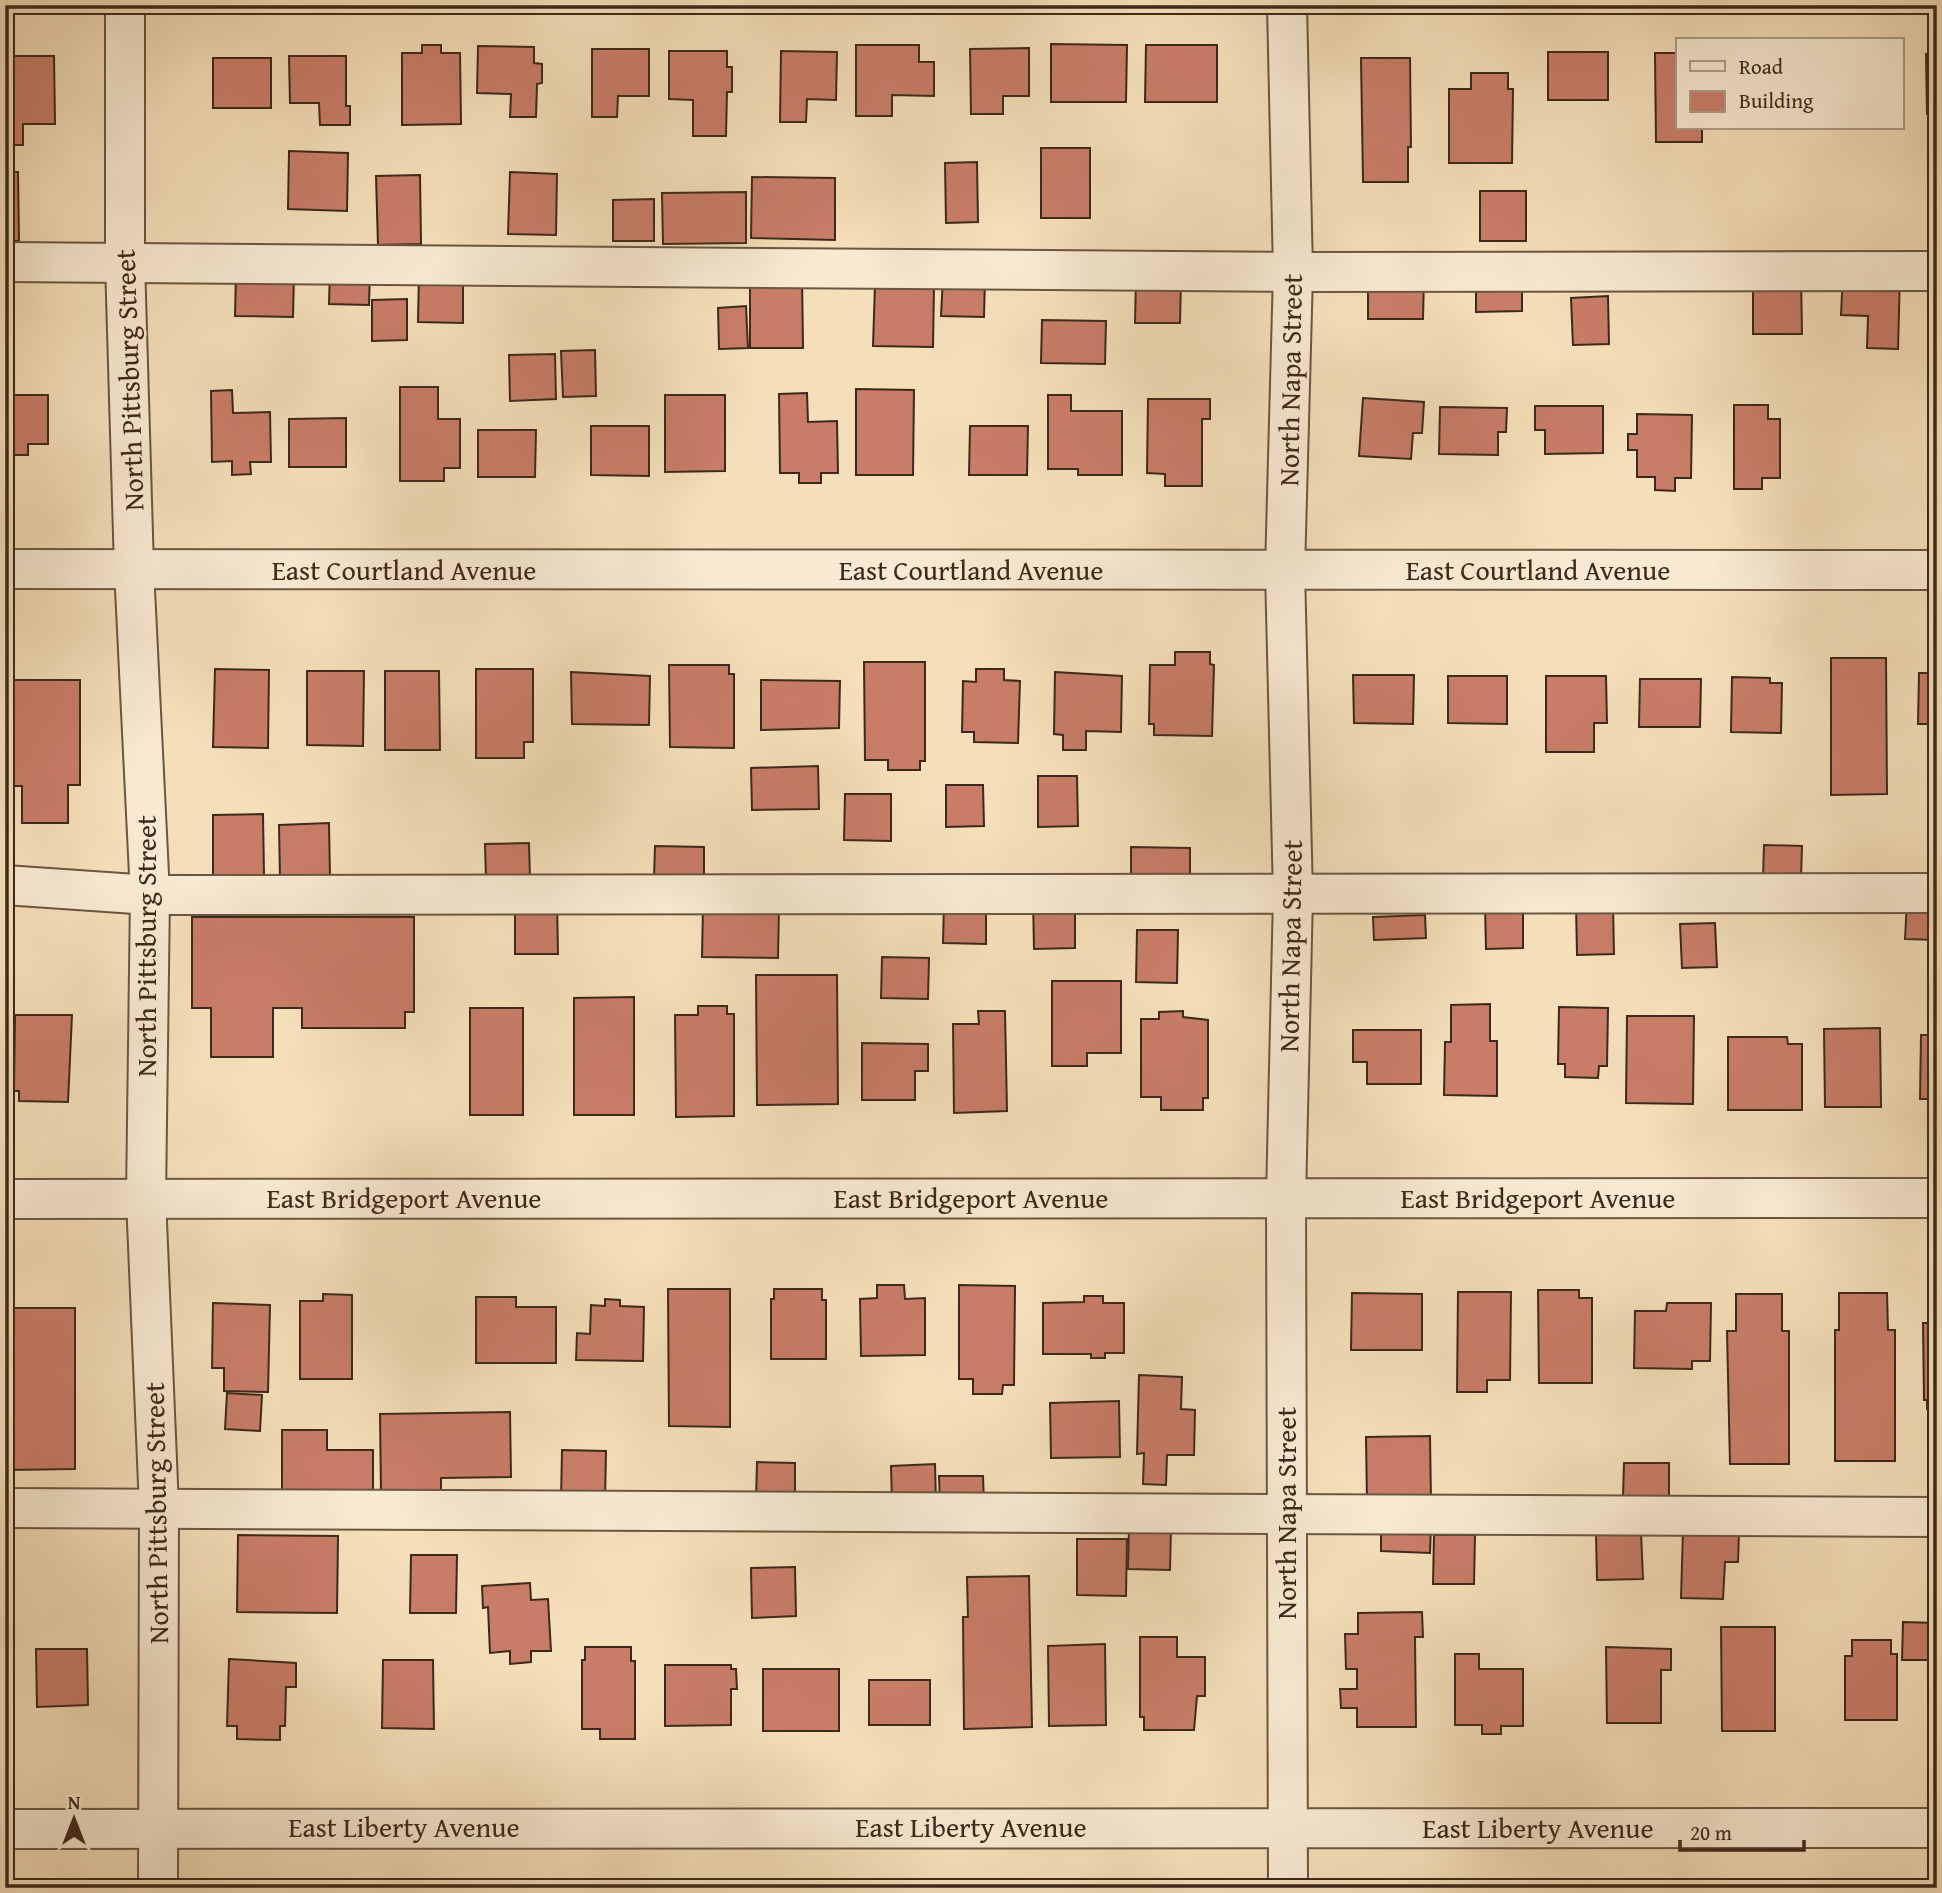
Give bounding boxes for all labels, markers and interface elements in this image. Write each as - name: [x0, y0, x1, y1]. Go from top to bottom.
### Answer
- legend: [1676, 38, 1904, 130]
- text: Road: [1739, 51, 1784, 82]
- text: Building: [1739, 85, 1814, 116]
- street label: North Pittsburg Street: [103, 248, 154, 512]
- street label: North Napa Street: [1267, 273, 1312, 487]
- street label: East Courtland Avenue: [272, 549, 536, 590]
- street label: East Courtland Avenue: [839, 549, 1103, 590]
- street label: East Courtland Avenue: [1406, 549, 1670, 590]
- street label: North Pittsburg Street: [125, 815, 166, 1077]
- street label: North Napa Street: [1267, 839, 1312, 1053]
- street label: East Bridgeport Avenue: [267, 1177, 541, 1218]
- street label: East Bridgeport Avenue: [834, 1177, 1108, 1218]
- street label: East Bridgeport Avenue: [1401, 1177, 1675, 1218]
- street label: North Pittsburg Street: [133, 1382, 178, 1644]
- street label: North Napa Street: [1265, 1406, 1306, 1619]
- north arrow: [38, 1784, 108, 1854]
- text: N: [68, 1788, 81, 1816]
- street label: East Liberty Avenue: [288, 1806, 520, 1847]
- street label: East Liberty Avenue: [855, 1806, 1087, 1847]
- street label: East Liberty Avenue: [1422, 1807, 1654, 1848]
- scale bar: [1680, 1809, 1804, 1853]
- text: 20 m: [1690, 1817, 1732, 1848]

